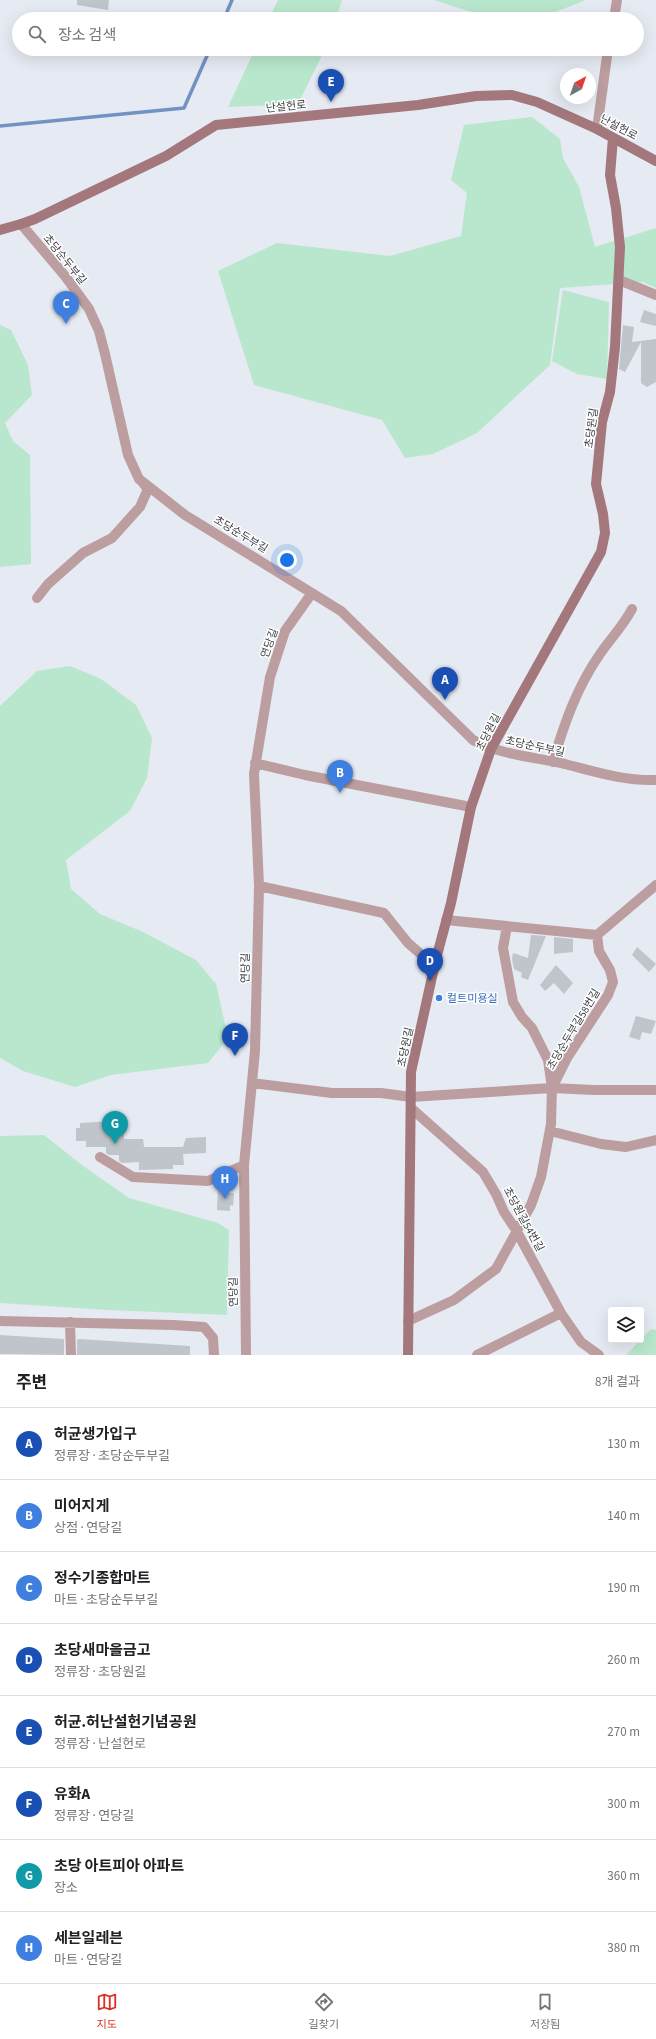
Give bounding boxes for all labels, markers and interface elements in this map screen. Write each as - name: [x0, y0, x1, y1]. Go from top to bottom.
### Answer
- search box: [12, 12, 644, 56]
- icon: search: [26, 23, 48, 45]
- text: 장소 검색: [58, 25, 116, 46]
- north arrow: [560, 68, 596, 104]
- pin: E: [318, 69, 344, 102]
- street label: 난설헌로: [265, 97, 307, 116]
- street label: 난설헌로: [597, 111, 640, 144]
- street label: 초당순두부길: [40, 231, 90, 288]
- pin: C: [53, 291, 79, 324]
- street label: 초당원길: [581, 407, 602, 449]
- street label: 초당순두부길: [211, 512, 271, 556]
- your location: [277, 550, 297, 570]
- street label: 연당길: [257, 626, 282, 660]
- pin: A: [432, 667, 458, 700]
- street label: 초당원길: [473, 711, 504, 754]
- street label: 초당순두부길: [504, 733, 566, 760]
- pin: B: [327, 760, 353, 793]
- pin: D: [417, 948, 443, 981]
- street label: 연당길: [238, 953, 253, 983]
- street label: 초당순두부길58번길: [543, 986, 604, 1073]
- place label: 컬트미용실: [447, 991, 498, 1006]
- marker: 컬트미용실: [434, 993, 444, 1003]
- pin: F: [222, 1023, 248, 1056]
- street label: 초당원길: [394, 1026, 417, 1068]
- pin: G: [102, 1111, 128, 1144]
- pin: H: [212, 1166, 238, 1199]
- street label: 초당원길54번길: [500, 1184, 547, 1254]
- street label: 연당길: [226, 1277, 241, 1307]
- map controls: [608, 1307, 644, 1343]
- button: layers: [608, 1307, 644, 1343]
- text: 주변: [16, 1371, 47, 1395]
- text: 8개 결과: [595, 1373, 640, 1391]
- text: 허균생가입구: [54, 1424, 137, 1445]
- text: A: [25, 1435, 33, 1453]
- text: 130 m: [607, 1435, 640, 1453]
- text: 정류장 · 초당순두부길: [54, 1447, 170, 1465]
- text: 미어지게: [54, 1496, 109, 1517]
- text: B: [25, 1507, 33, 1525]
- text: 140 m: [607, 1507, 640, 1525]
- text: 상점 · 연당길: [54, 1519, 122, 1537]
- text: 정수기종합마트: [54, 1568, 151, 1589]
- text: C: [25, 1579, 33, 1597]
- text: 190 m: [607, 1579, 640, 1597]
- text: 마트 · 초당순두부길: [54, 1591, 158, 1609]
- text: 초당새마을금고: [54, 1640, 151, 1661]
- text: D: [25, 1651, 33, 1669]
- text: 260 m: [607, 1651, 640, 1669]
- text: 정류장 · 초당원길: [54, 1663, 146, 1681]
- text: 허균.허난설헌기념공원: [54, 1712, 197, 1733]
- text: E: [25, 1723, 33, 1741]
- text: 270 m: [607, 1723, 640, 1741]
- text: 정류장 · 난설헌로: [54, 1735, 146, 1753]
- text: 유화A: [54, 1784, 90, 1805]
- text: F: [26, 1795, 32, 1813]
- text: 300 m: [607, 1795, 640, 1813]
- text: 정류장 · 연당길: [54, 1807, 134, 1825]
- text: 초당 아트피아 아파트: [54, 1856, 184, 1877]
- text: G: [25, 1867, 33, 1885]
- text: 360 m: [607, 1867, 640, 1885]
- text: 장소: [54, 1879, 78, 1897]
- text: 세븐일레븐: [54, 1928, 123, 1949]
- text: H: [25, 1939, 33, 1957]
- text: 380 m: [607, 1939, 640, 1957]
- text: 마트 · 연당길: [54, 1951, 122, 1969]
- tab: 지도: [96, 1991, 118, 2032]
- tab: 길찾기: [309, 1991, 339, 2032]
- tab: 저장됨: [530, 1991, 560, 2032]

